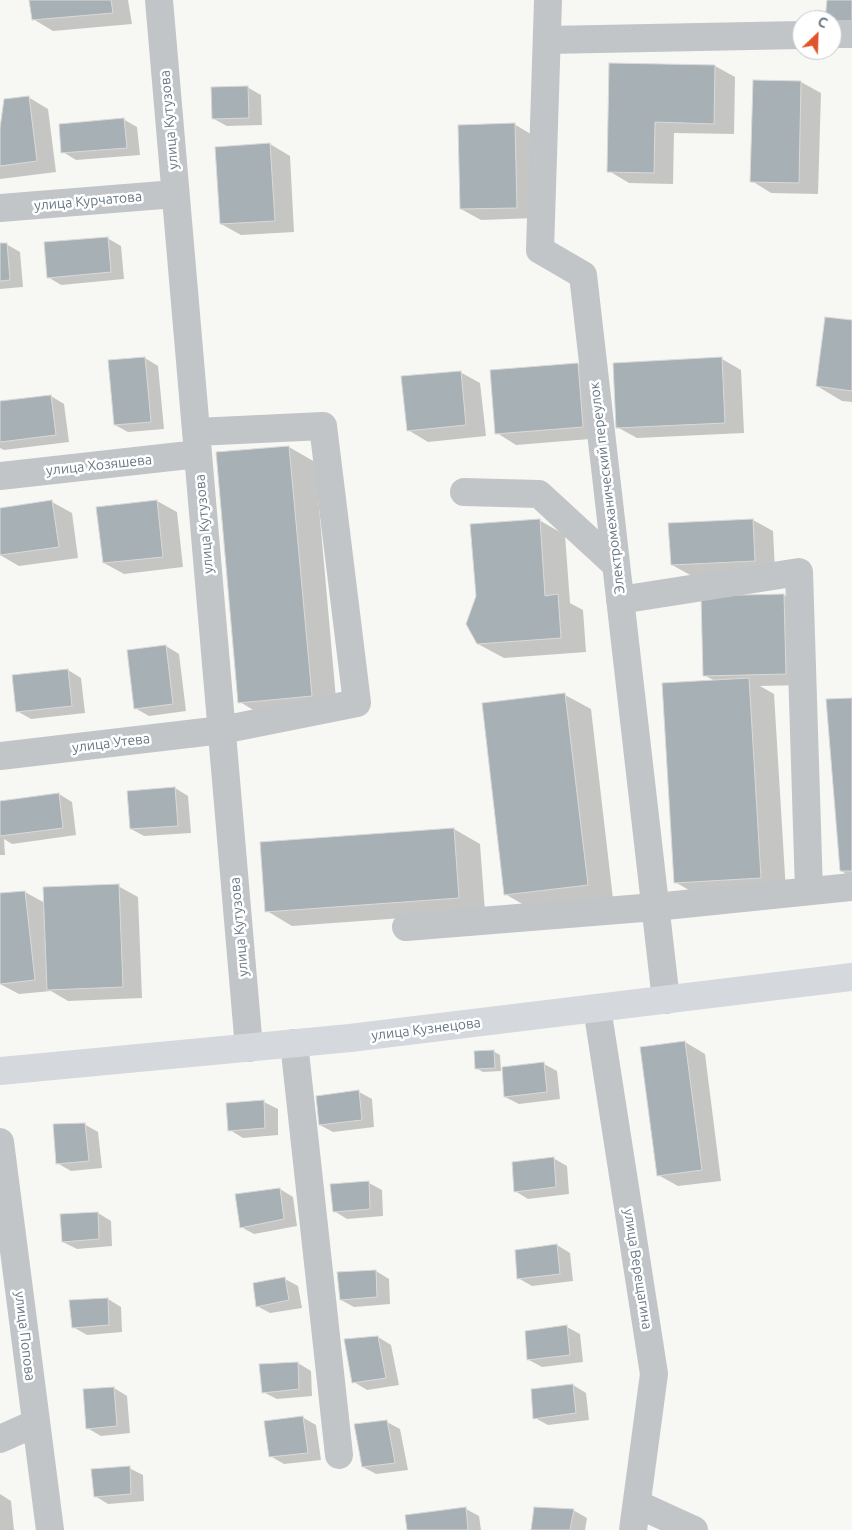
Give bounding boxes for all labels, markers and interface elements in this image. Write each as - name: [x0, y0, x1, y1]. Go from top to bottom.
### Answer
- north arrow: [792, 10, 842, 60]
- text: С: [815, 13, 830, 31]
- street label: улица Кутузова: [156, 70, 182, 170]
- street label: улица Курчатова: [33, 188, 143, 214]
- street label: Электромеханический переулок: [586, 381, 628, 595]
- street label: улица Хозяшева: [45, 451, 153, 479]
- street label: улица Кутузова: [191, 474, 217, 574]
- street label: улица Утева: [71, 730, 151, 756]
- street label: улица Кутузова: [226, 877, 252, 977]
- street label: улица Кузнецова: [370, 1014, 482, 1044]
- street label: улица Верещагина: [620, 1207, 656, 1331]
- street label: улица Попова: [11, 1290, 39, 1382]

